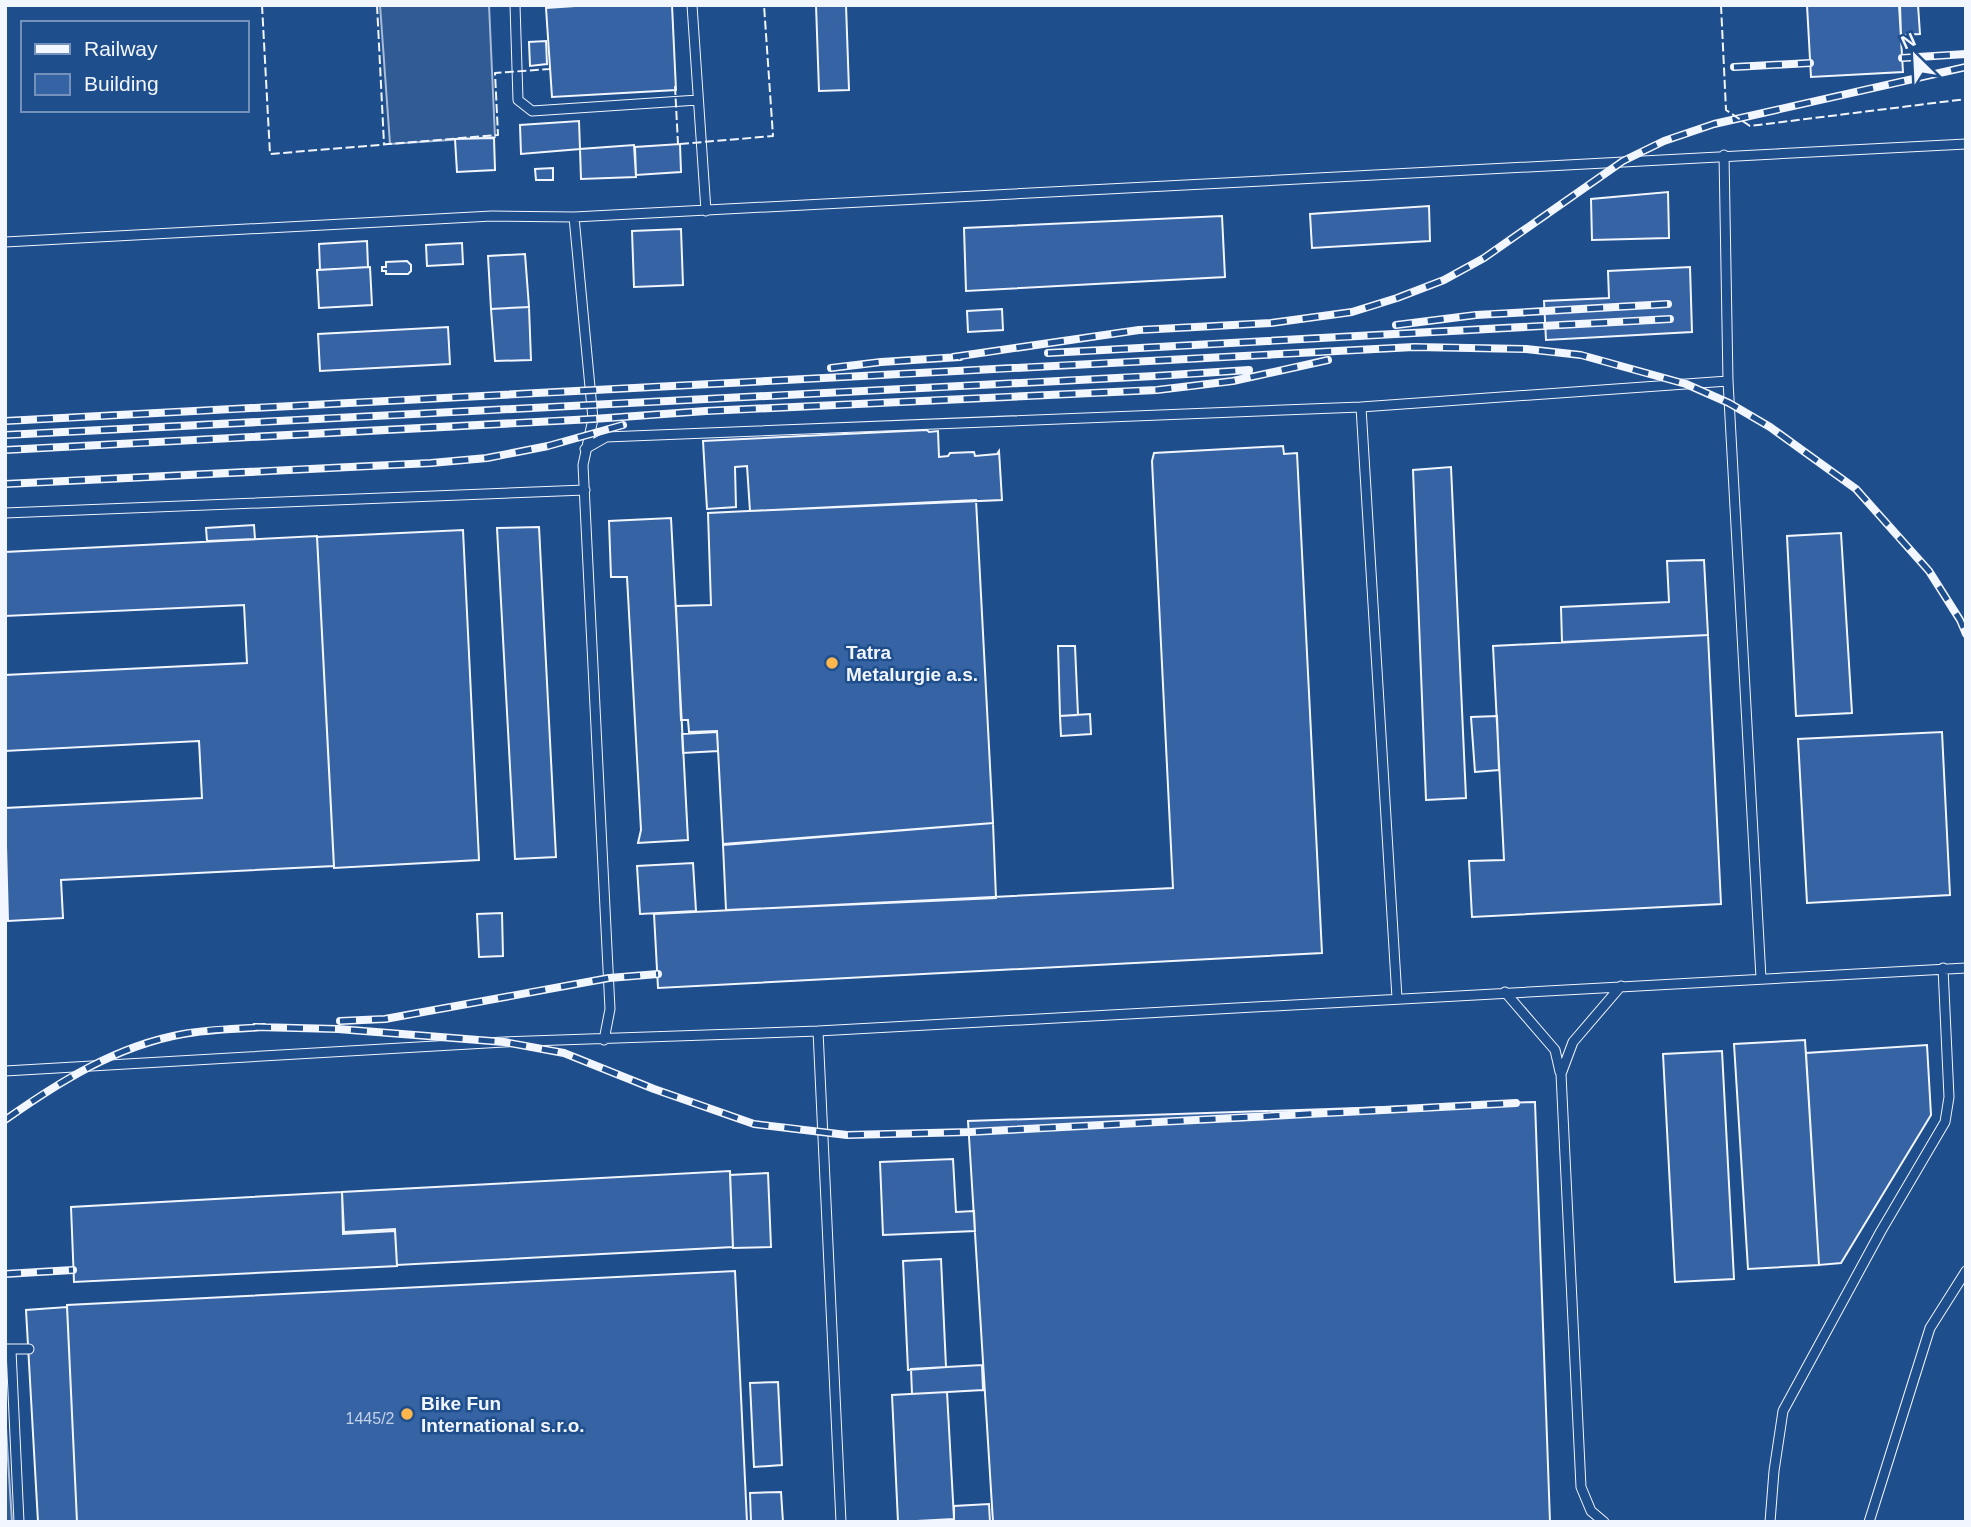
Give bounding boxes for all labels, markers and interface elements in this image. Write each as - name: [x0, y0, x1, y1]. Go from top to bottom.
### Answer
- legend: [21, 21, 248, 112]
- north arrow: [1880, 21, 1950, 91]
- text: N: [1898, 29, 1919, 53]
- text: Railway: [84, 37, 158, 60]
- text: Building: [84, 72, 159, 95]
- place label: Tatra Metalurgie a.s.: [846, 642, 978, 685]
- marker: Tatra Metalurgie a.s.: [824, 655, 840, 671]
- place label: Bike Fun International s.r.o.: [421, 1393, 585, 1436]
- marker: Bike Fun International s.r.o.: [399, 1406, 415, 1422]
- house number: 1445/2: [346, 1410, 395, 1427]

